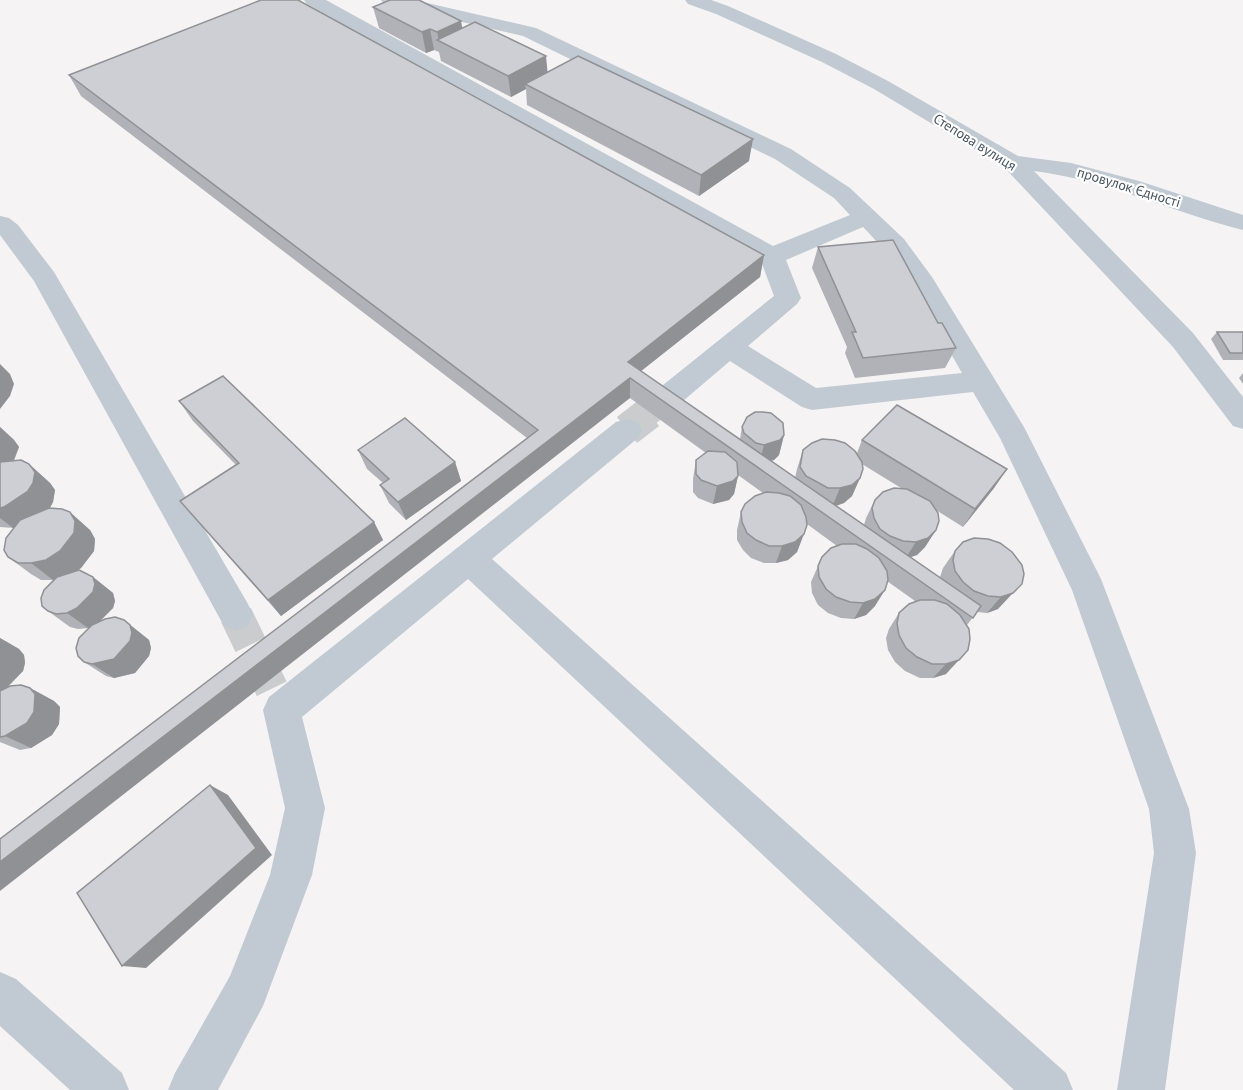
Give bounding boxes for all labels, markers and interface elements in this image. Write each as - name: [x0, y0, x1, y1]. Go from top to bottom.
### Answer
- street label: Степова вулиця: [930, 109, 1020, 175]
- street label: провулок Єдності: [1075, 163, 1183, 211]

